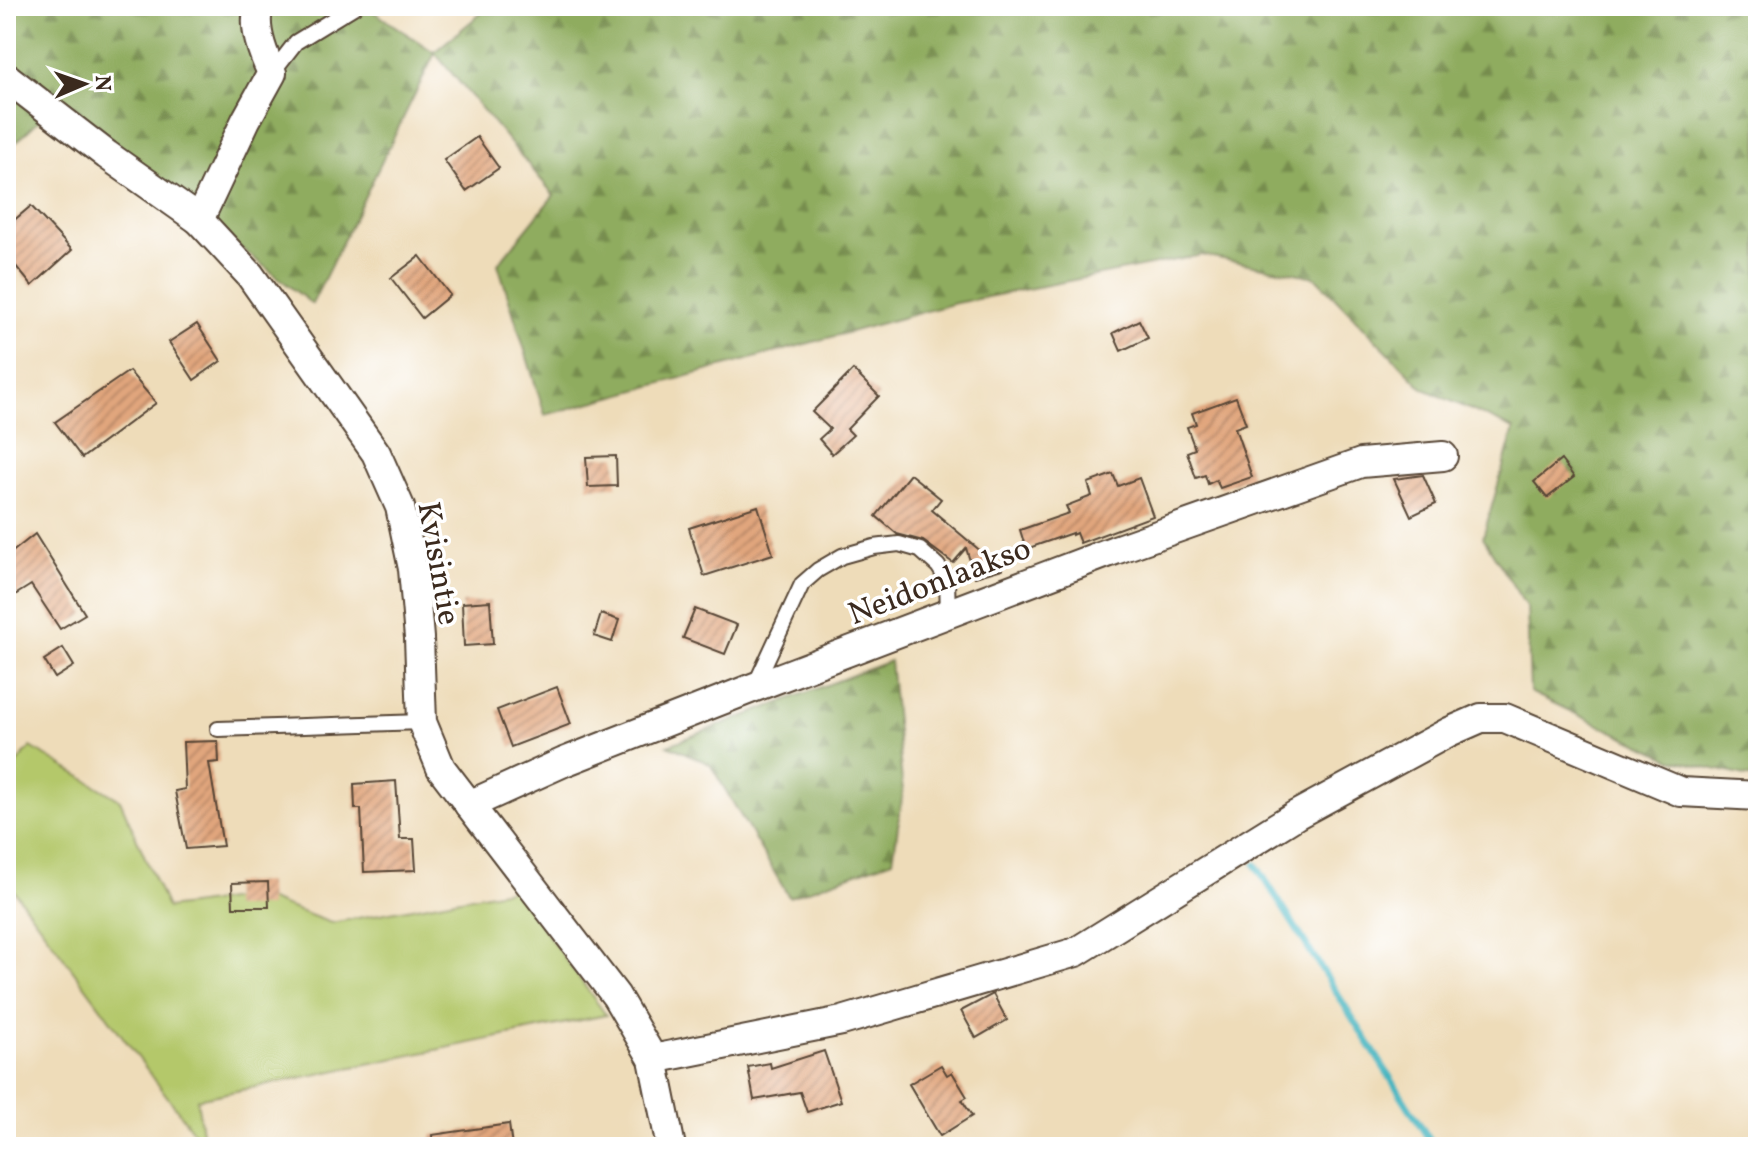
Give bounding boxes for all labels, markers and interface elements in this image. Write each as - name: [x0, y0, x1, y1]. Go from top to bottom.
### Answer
- north arrow: [44, 44, 124, 124]
- text: N: [86, 75, 117, 92]
- street label: Kvisintie: [405, 498, 470, 629]
- street label: Neidonlaakso: [842, 528, 1038, 638]

